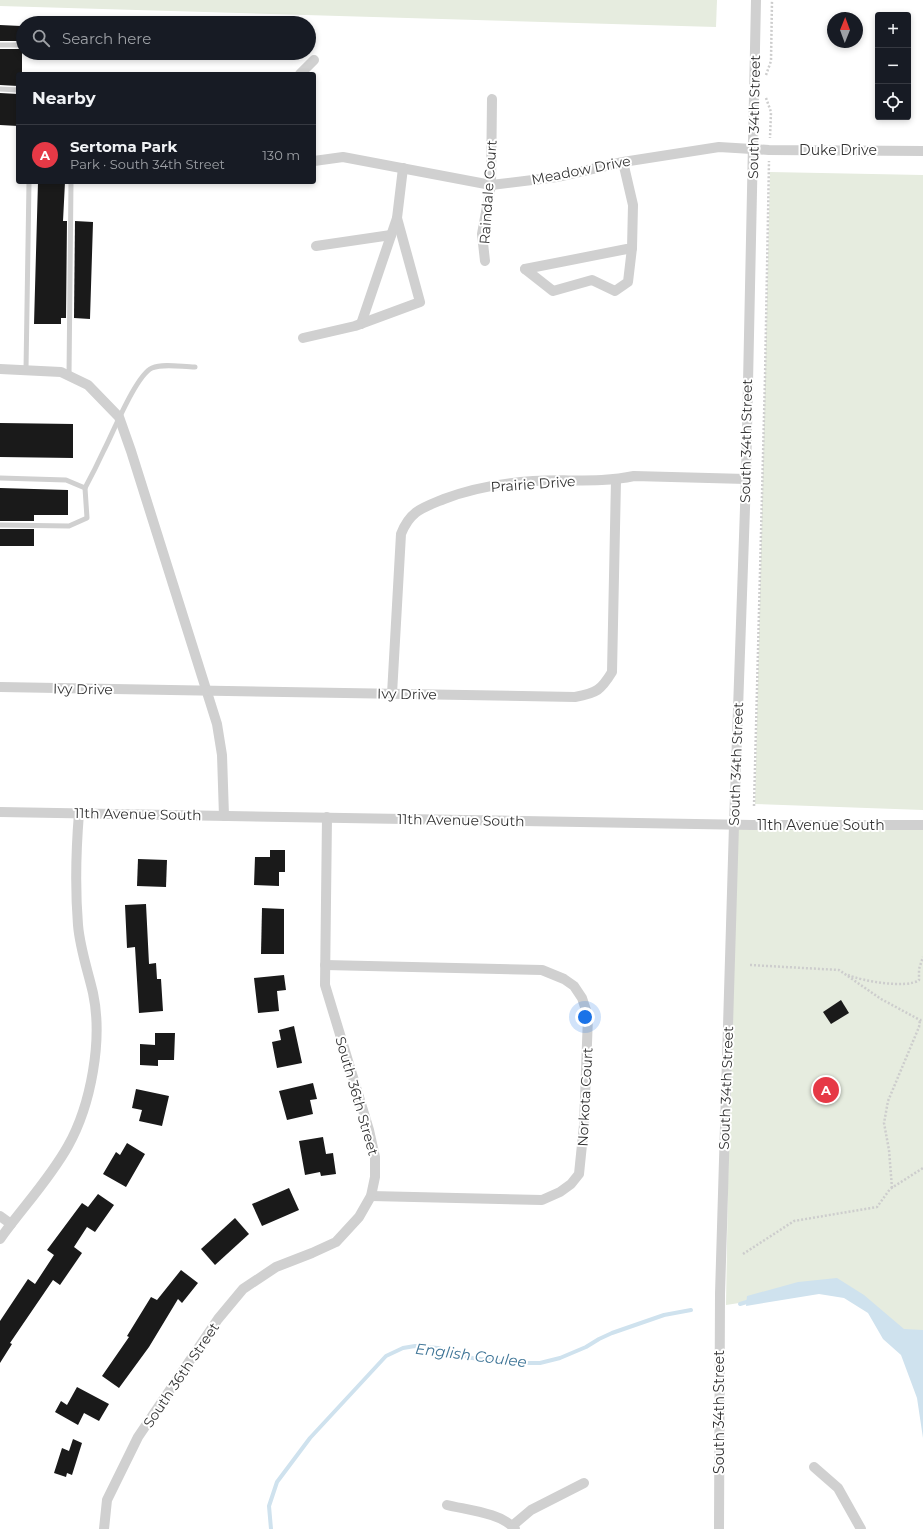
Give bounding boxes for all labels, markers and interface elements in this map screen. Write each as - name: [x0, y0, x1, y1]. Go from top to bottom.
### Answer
- north arrow: [827, 12, 863, 48]
- map controls: [875, 12, 911, 120]
- button: +: [875, 12, 911, 48]
- search box: [16, 16, 316, 60]
- icon: search: [30, 27, 52, 49]
- text: Search here: [62, 29, 151, 48]
- button: −: [875, 48, 911, 84]
- street label: South 34th Street: [744, 55, 764, 179]
- button: locate: [875, 84, 911, 120]
- text: Nearby: [32, 88, 96, 108]
- text: Sertoma Park: [70, 137, 177, 156]
- street label: Raindale Court: [475, 139, 501, 245]
- street label: Duke Drive: [799, 141, 877, 159]
- text: A: [40, 147, 50, 163]
- text: 130 m: [262, 147, 300, 163]
- street label: Meadow Drive: [530, 152, 632, 188]
- text: Park · South 34th Street: [70, 156, 225, 172]
- street label: South 34th Street: [736, 379, 756, 503]
- street label: Prairie Drive: [490, 472, 576, 496]
- street label: Ivy Drive: [53, 679, 113, 699]
- street label: Ivy Drive: [377, 684, 437, 704]
- street label: South 34th Street: [725, 701, 747, 826]
- street label: 11th Avenue South: [74, 804, 202, 824]
- street label: 11th Avenue South: [397, 810, 525, 830]
- street label: 11th Avenue South: [757, 816, 885, 834]
- your location: [575, 1007, 595, 1027]
- street label: South 34th Street: [715, 1025, 737, 1150]
- street label: South 36th Street: [331, 1034, 383, 1158]
- street label: Norkota Court: [573, 1047, 597, 1147]
- pin: A: [813, 1075, 839, 1105]
- street label: South 36th Street: [139, 1319, 223, 1431]
- water label: English Coulee: [414, 1339, 528, 1371]
- street label: South 34th Street: [710, 1350, 728, 1474]

